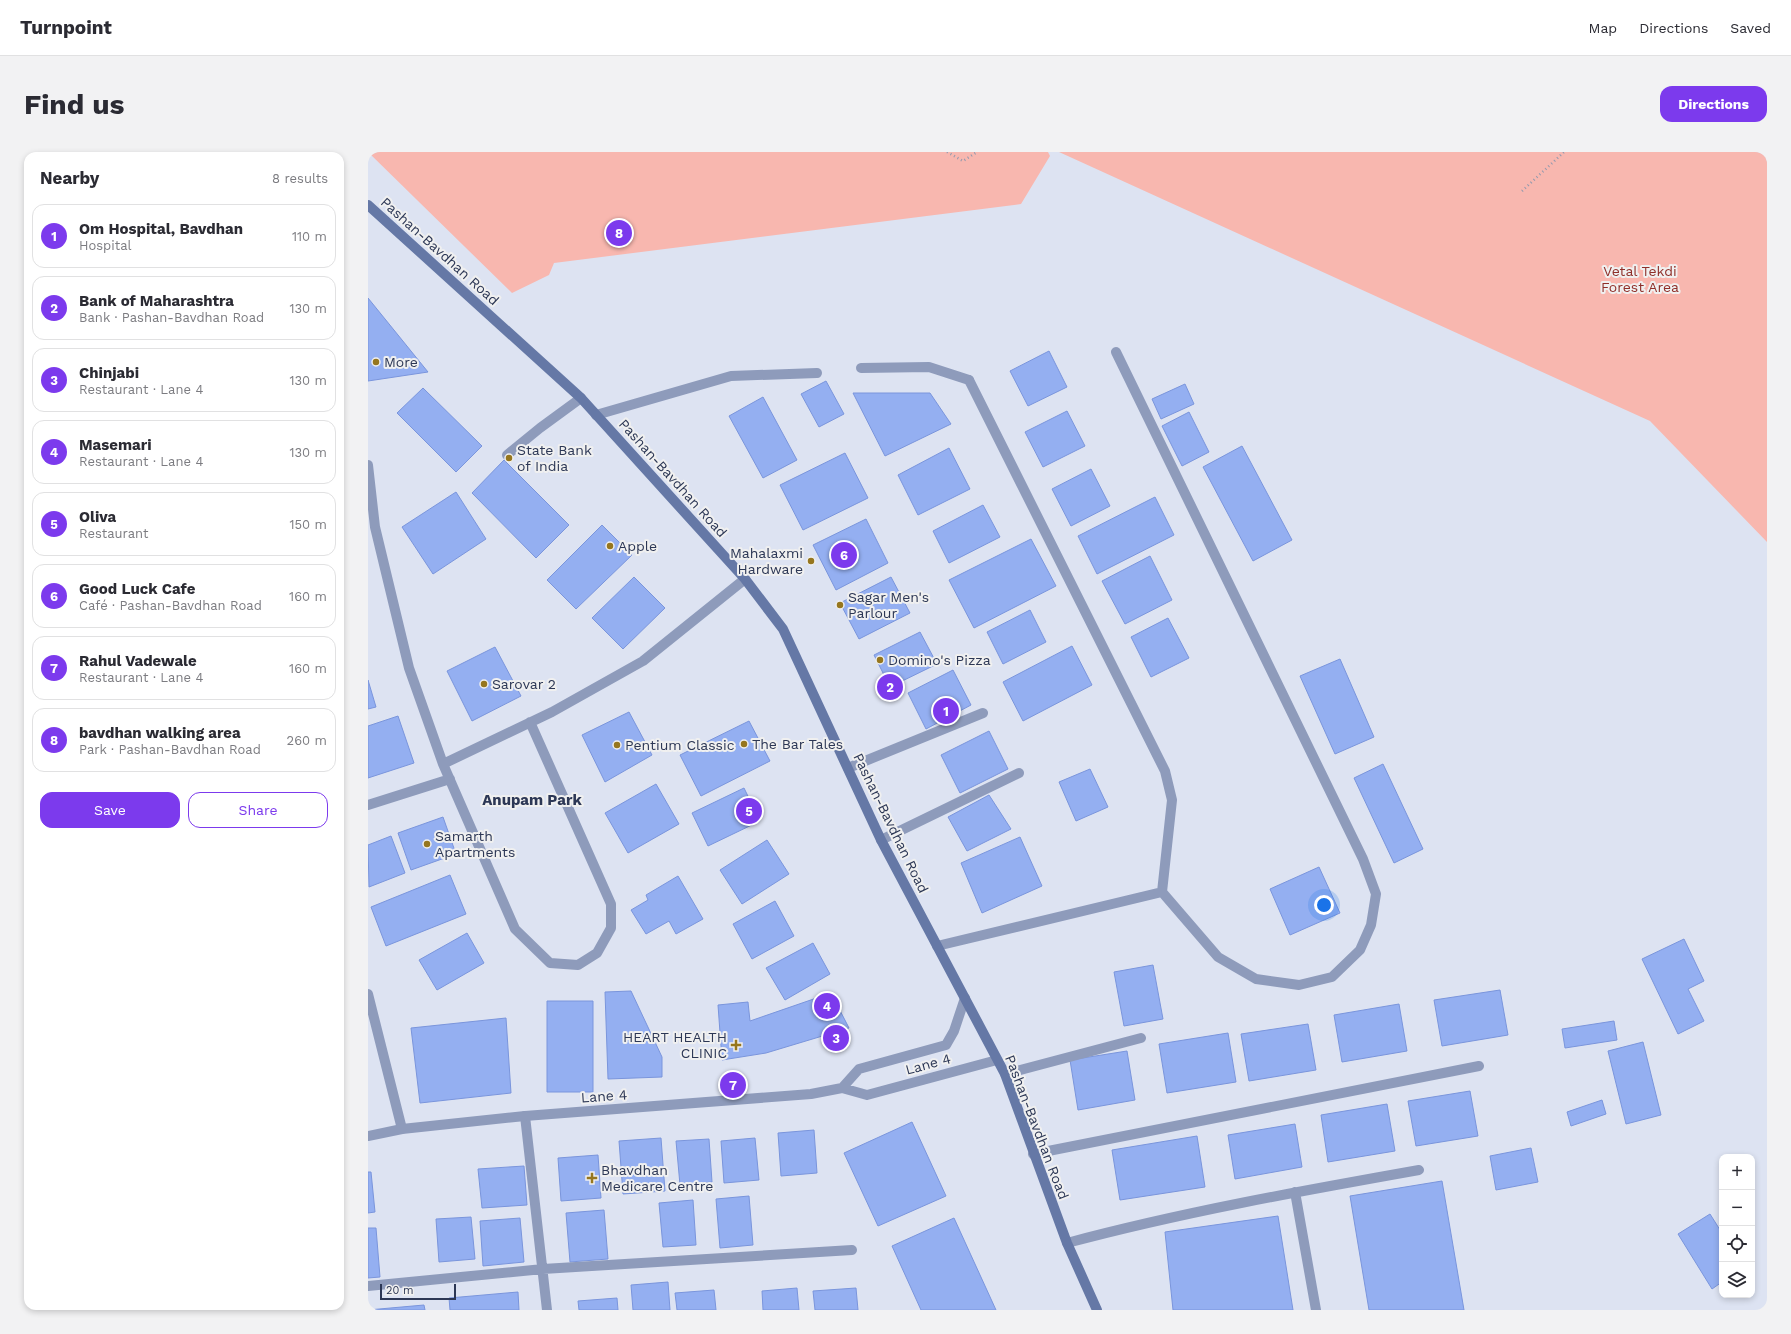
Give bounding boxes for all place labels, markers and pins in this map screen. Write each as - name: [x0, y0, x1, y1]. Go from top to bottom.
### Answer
- pin: 8: [606, 218, 632, 248]
- place label: More: [384, 354, 418, 370]
- marker: More: [371, 357, 381, 367]
- place label: State Bank of India: [517, 442, 592, 474]
- marker: State Bank of India: [504, 453, 514, 463]
- place label: Apple: [618, 538, 657, 554]
- pin: 6: [831, 540, 857, 570]
- marker: Apple: [605, 541, 615, 551]
- place label: Mahalaxmi Hardware: [730, 545, 803, 577]
- marker: Mahalaxmi Hardware: [806, 556, 816, 566]
- place label: Sagar Men's Parlour: [848, 589, 929, 621]
- marker: Sagar Men's Parlour: [835, 600, 845, 610]
- place label: Domino's Pizza: [888, 652, 991, 668]
- marker: Domino's Pizza: [875, 655, 885, 665]
- pin: 2: [877, 672, 903, 702]
- place label: Sarovar 2: [492, 676, 556, 692]
- marker: Sarovar 2: [479, 679, 489, 689]
- pin: 1: [933, 696, 959, 726]
- place label: The Bar Tales: [752, 736, 843, 752]
- place label: Pentium Classic: [625, 737, 735, 753]
- marker: The Bar Tales: [739, 739, 749, 749]
- marker: Pentium Classic: [612, 740, 622, 750]
- pin: 5: [736, 796, 762, 826]
- place label: Samarth Apartments: [435, 828, 515, 860]
- marker: Samarth Apartments: [422, 839, 432, 849]
- pin: 4: [814, 991, 840, 1021]
- pin: 3: [823, 1023, 849, 1053]
- place label: HEART HEALTH CLINIC: [623, 1029, 727, 1061]
- marker: HEART HEALTH CLINIC: [730, 1039, 742, 1051]
- pin: 7: [720, 1070, 746, 1100]
- place label: Bhavdhan Medicare Centre: [601, 1162, 713, 1194]
- marker: Bhavdhan Medicare Centre: [586, 1172, 598, 1184]

